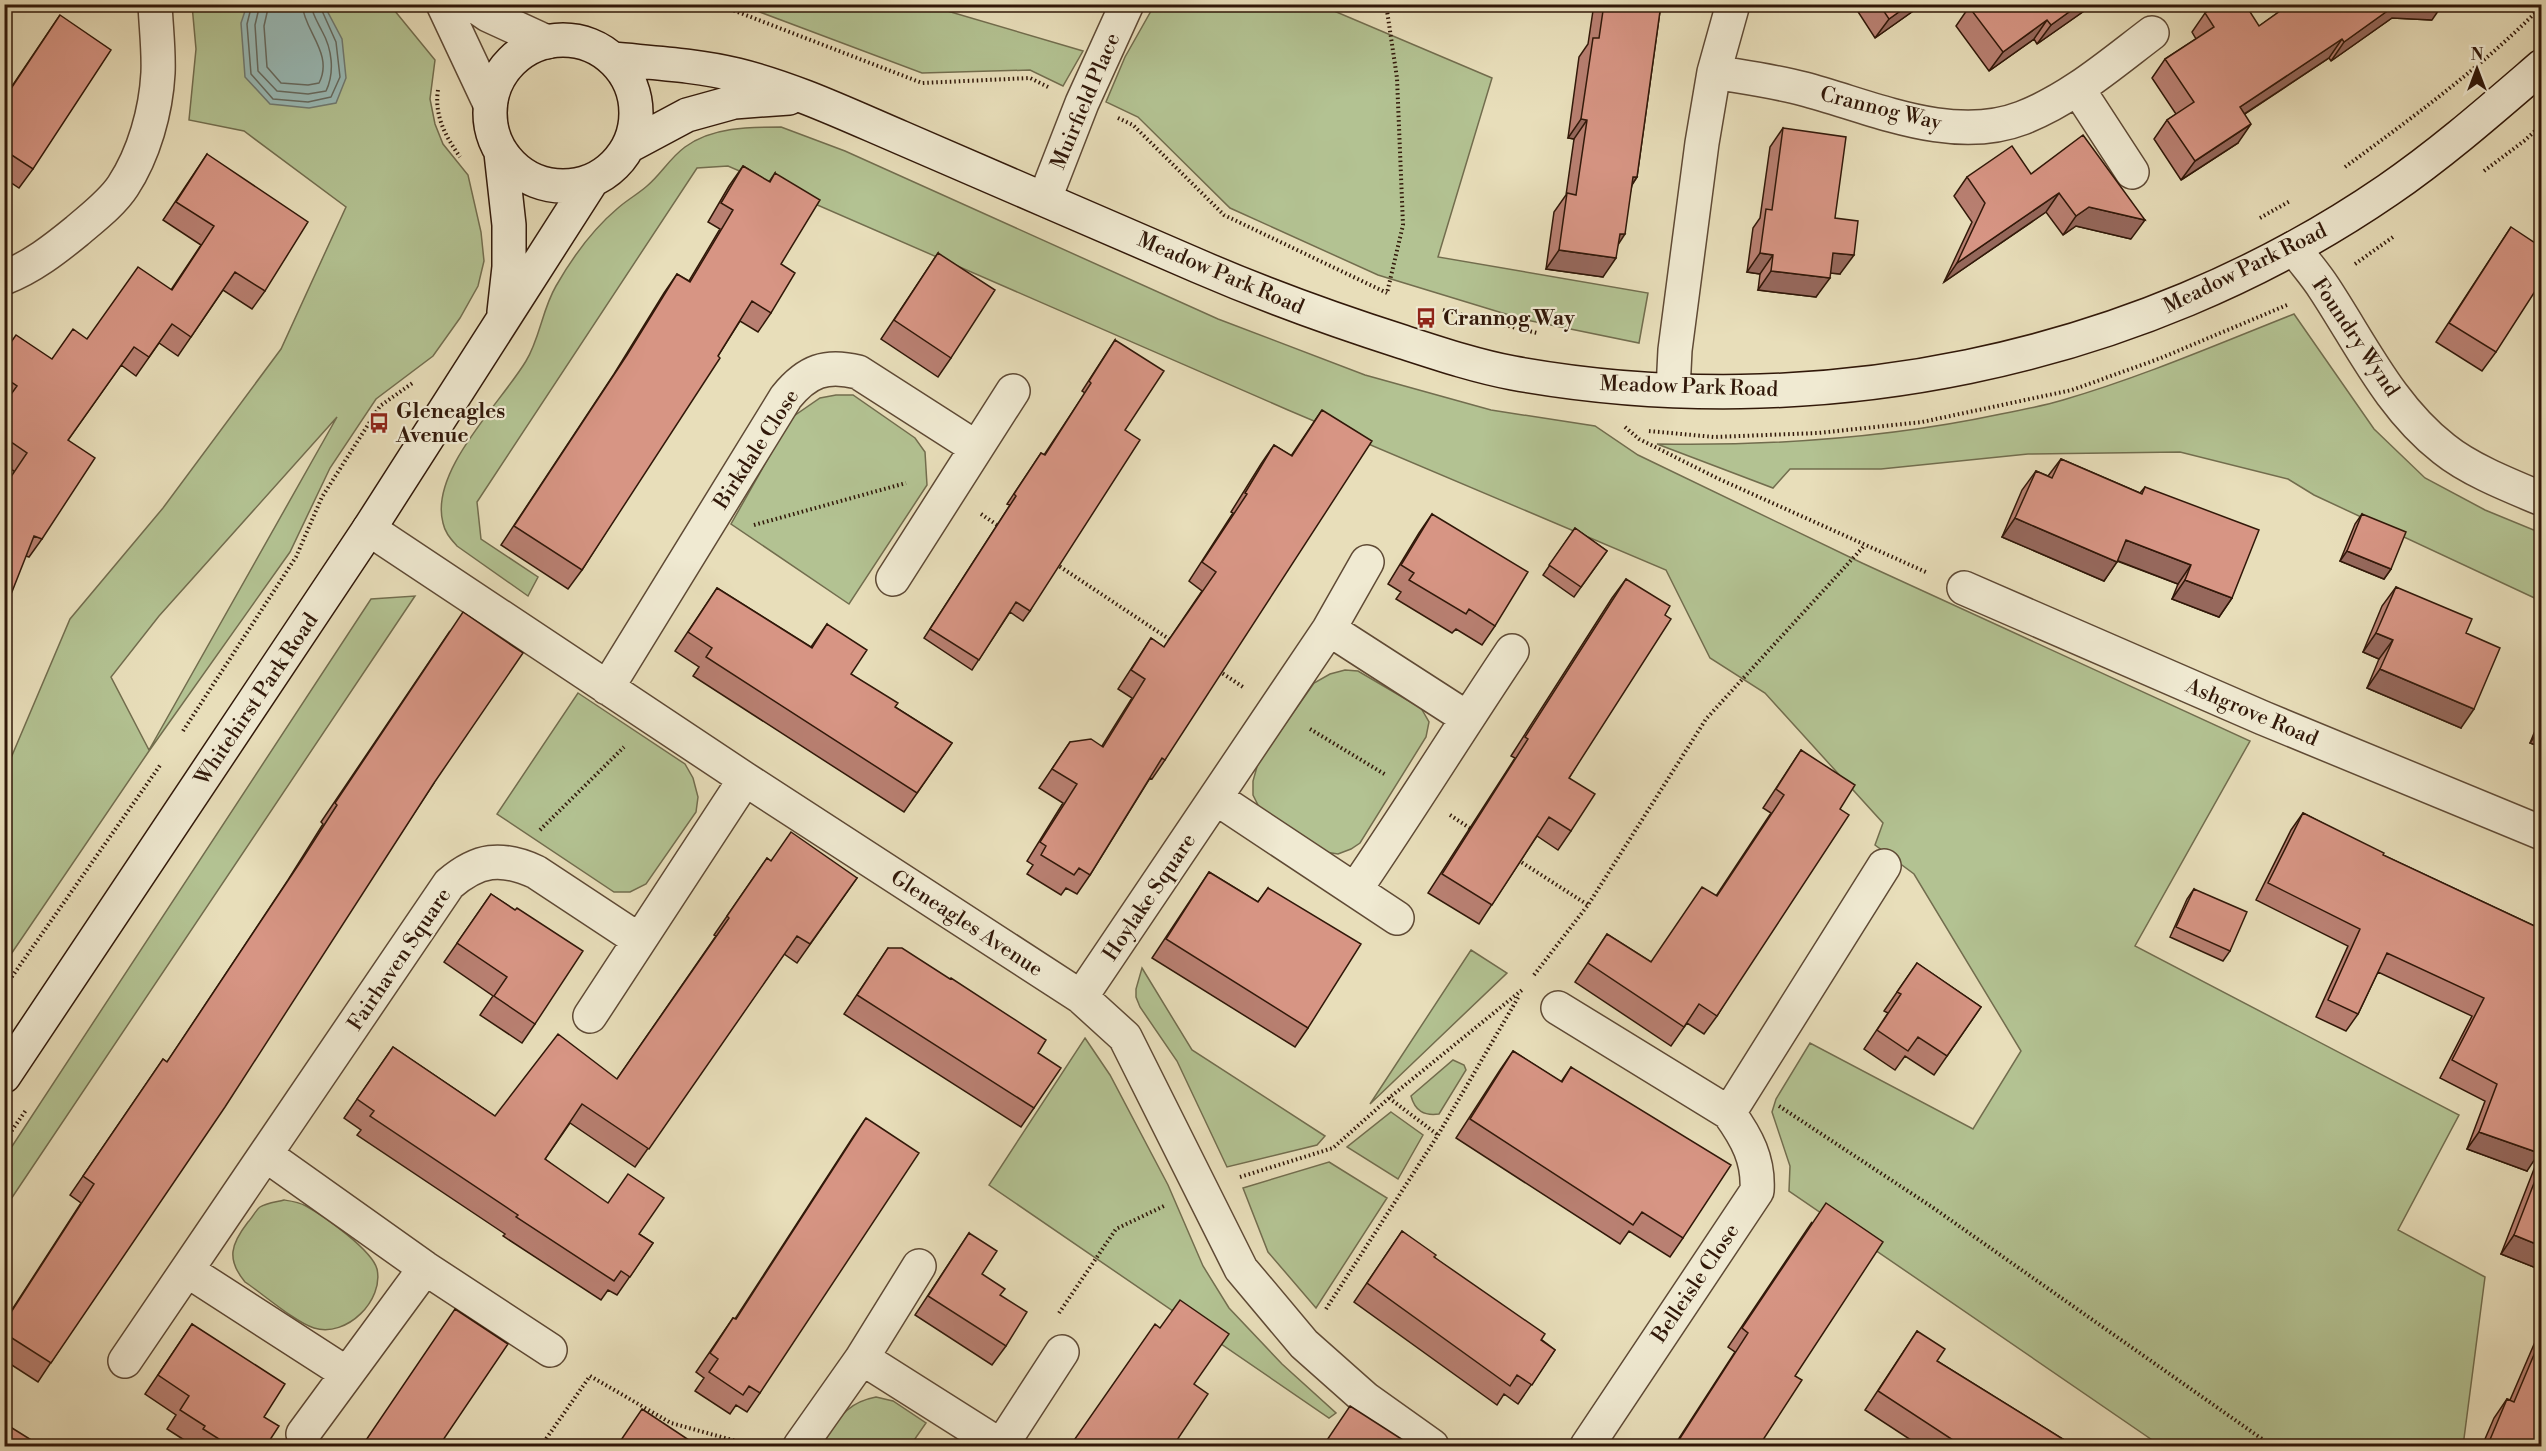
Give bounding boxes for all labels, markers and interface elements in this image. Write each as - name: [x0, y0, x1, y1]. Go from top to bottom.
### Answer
- street label: Muirfield Place: [1046, 29, 1126, 173]
- north arrow: [2447, 39, 2507, 99]
- text: N: [2471, 45, 2484, 65]
- street label: Crannog Way: [1817, 81, 1945, 137]
- street label: Meadow Park Road: [2159, 218, 2331, 320]
- street label: Meadow Park Road: [1133, 227, 1308, 321]
- street label: Foundry Wynd: [2306, 273, 2405, 402]
- bus stop icon: Crannog Way: [1414, 306, 1438, 330]
- place label: Crannog Way: [1443, 306, 1575, 332]
- street label: Meadow Park Road: [1599, 371, 1779, 403]
- street label: Birkdale Close: [708, 385, 805, 515]
- place label: Gleneagles Avenue: [395, 399, 505, 449]
- bus stop icon: Gleneagles Avenue: [367, 411, 391, 435]
- street label: Whitehirst Park Road: [189, 608, 324, 792]
- street label: Ashgrove Road: [2180, 673, 2322, 753]
- street label: Hoylake Square: [1098, 829, 1202, 966]
- street label: Gleneagles Avenue: [885, 865, 1048, 983]
- street label: Fairhaven Square: [343, 883, 457, 1036]
- street label: Belleisle Close: [1646, 1219, 1745, 1349]

